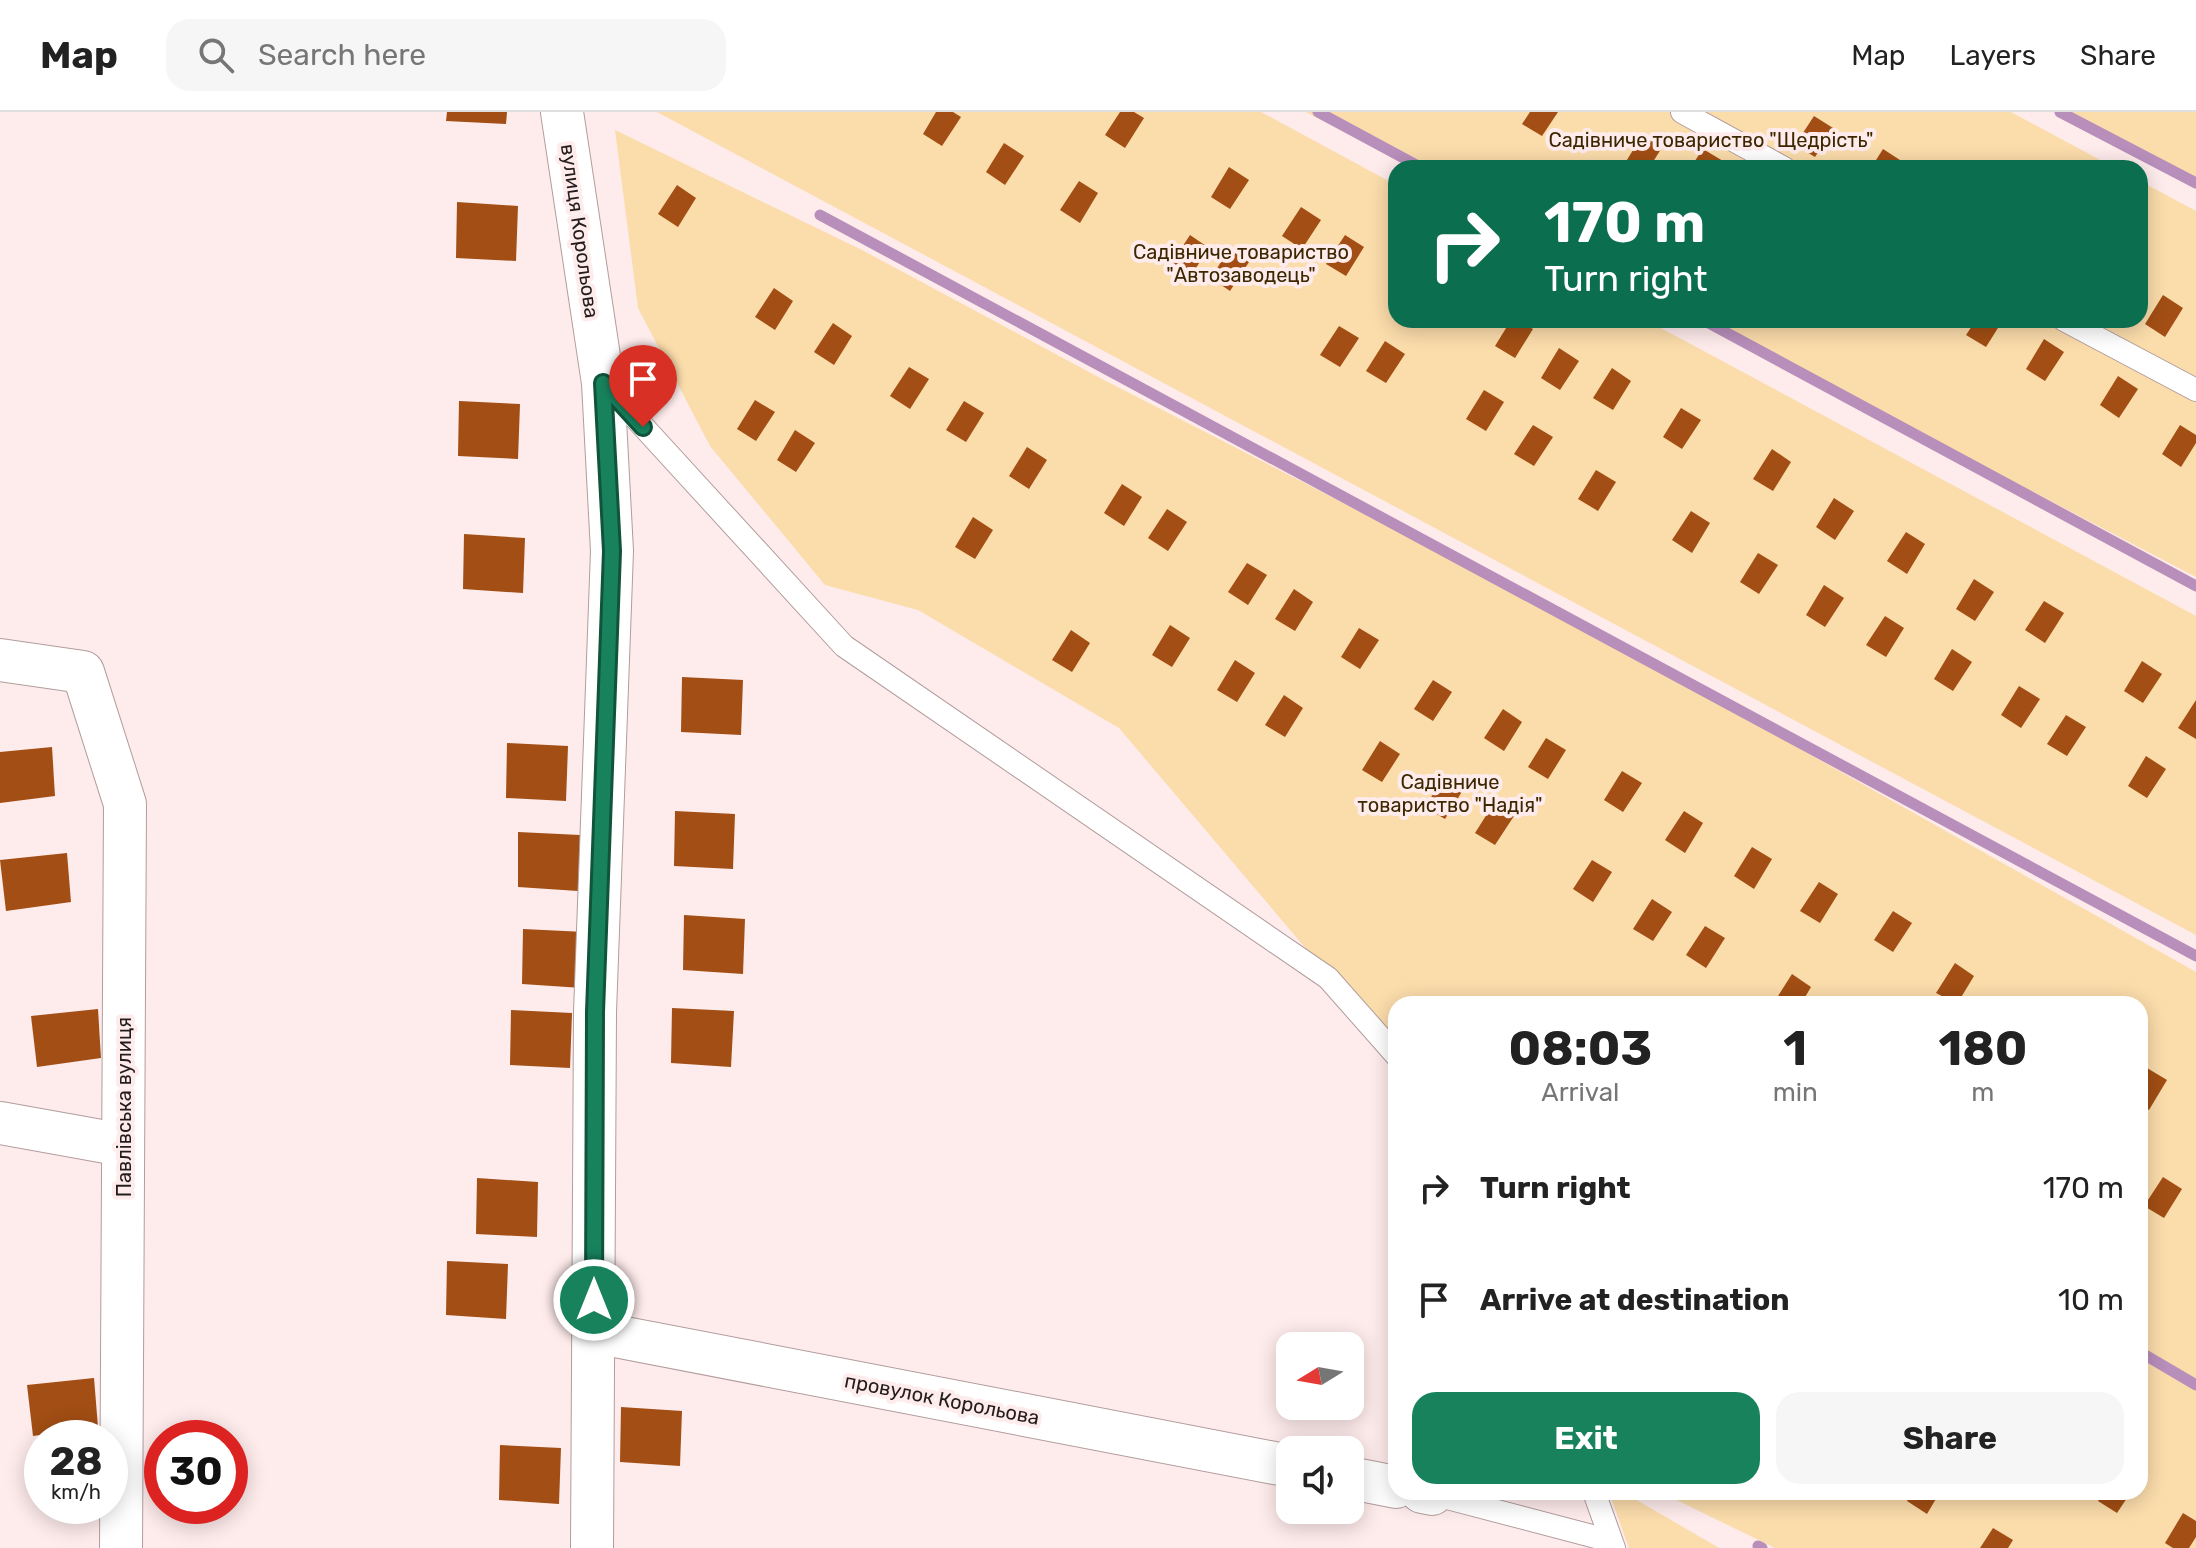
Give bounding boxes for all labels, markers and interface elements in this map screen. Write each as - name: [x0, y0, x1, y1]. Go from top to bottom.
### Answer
- search box: [166, 19, 726, 91]
- text: Map: [40, 32, 118, 78]
- icon: search: [194, 33, 238, 77]
- text: Search here: [258, 37, 426, 73]
- text: Map: [1851, 39, 1906, 72]
- text: Layers: [1950, 39, 2036, 72]
- text: Share: [2080, 39, 2156, 72]
- park label: Садівниче товариство "Щедрість": [1549, 128, 1874, 152]
- street label: вулиця Корольова: [556, 142, 604, 320]
- text: 170 m: [1544, 190, 1705, 256]
- icon: right: [1412, 192, 1516, 296]
- park label: Садівниче товариство "Автозаводець": [1133, 240, 1349, 287]
- text: Turn right: [1544, 257, 1708, 300]
- pin: [609, 345, 677, 427]
- icon: arrive: [621, 357, 665, 401]
- park label: Садівниче товариство "Надія": [1358, 770, 1542, 817]
- street label: Павлівська вулиця: [112, 1017, 136, 1197]
- text: 08:03: [1509, 1020, 1652, 1077]
- text: 1: [1783, 1020, 1807, 1077]
- text: 180: [1938, 1020, 2027, 1077]
- text: Arrival: [1541, 1077, 1619, 1108]
- text: min: [1773, 1077, 1818, 1108]
- text: m: [1971, 1077, 1994, 1108]
- icon: right: [1412, 1166, 1456, 1210]
- text: Turn right: [1480, 1170, 1631, 1206]
- text: 170 m: [2043, 1170, 2124, 1206]
- position arrow: [552, 1258, 636, 1342]
- icon: arrive: [1412, 1278, 1456, 1322]
- text: Arrive at destination: [1480, 1282, 1790, 1318]
- text: 10 m: [2058, 1282, 2124, 1318]
- north arrow: [1276, 1332, 1364, 1420]
- map controls: [1276, 1332, 1364, 1524]
- street label: провулок Корольова: [843, 1368, 1041, 1430]
- button: Exit: [1412, 1392, 1760, 1484]
- button: Share: [1776, 1392, 2124, 1484]
- speed limit sign: 30: [144, 1420, 248, 1524]
- button: sound: [1276, 1436, 1364, 1524]
- text: 28: [49, 1438, 103, 1485]
- text: km/h: [51, 1480, 101, 1504]

